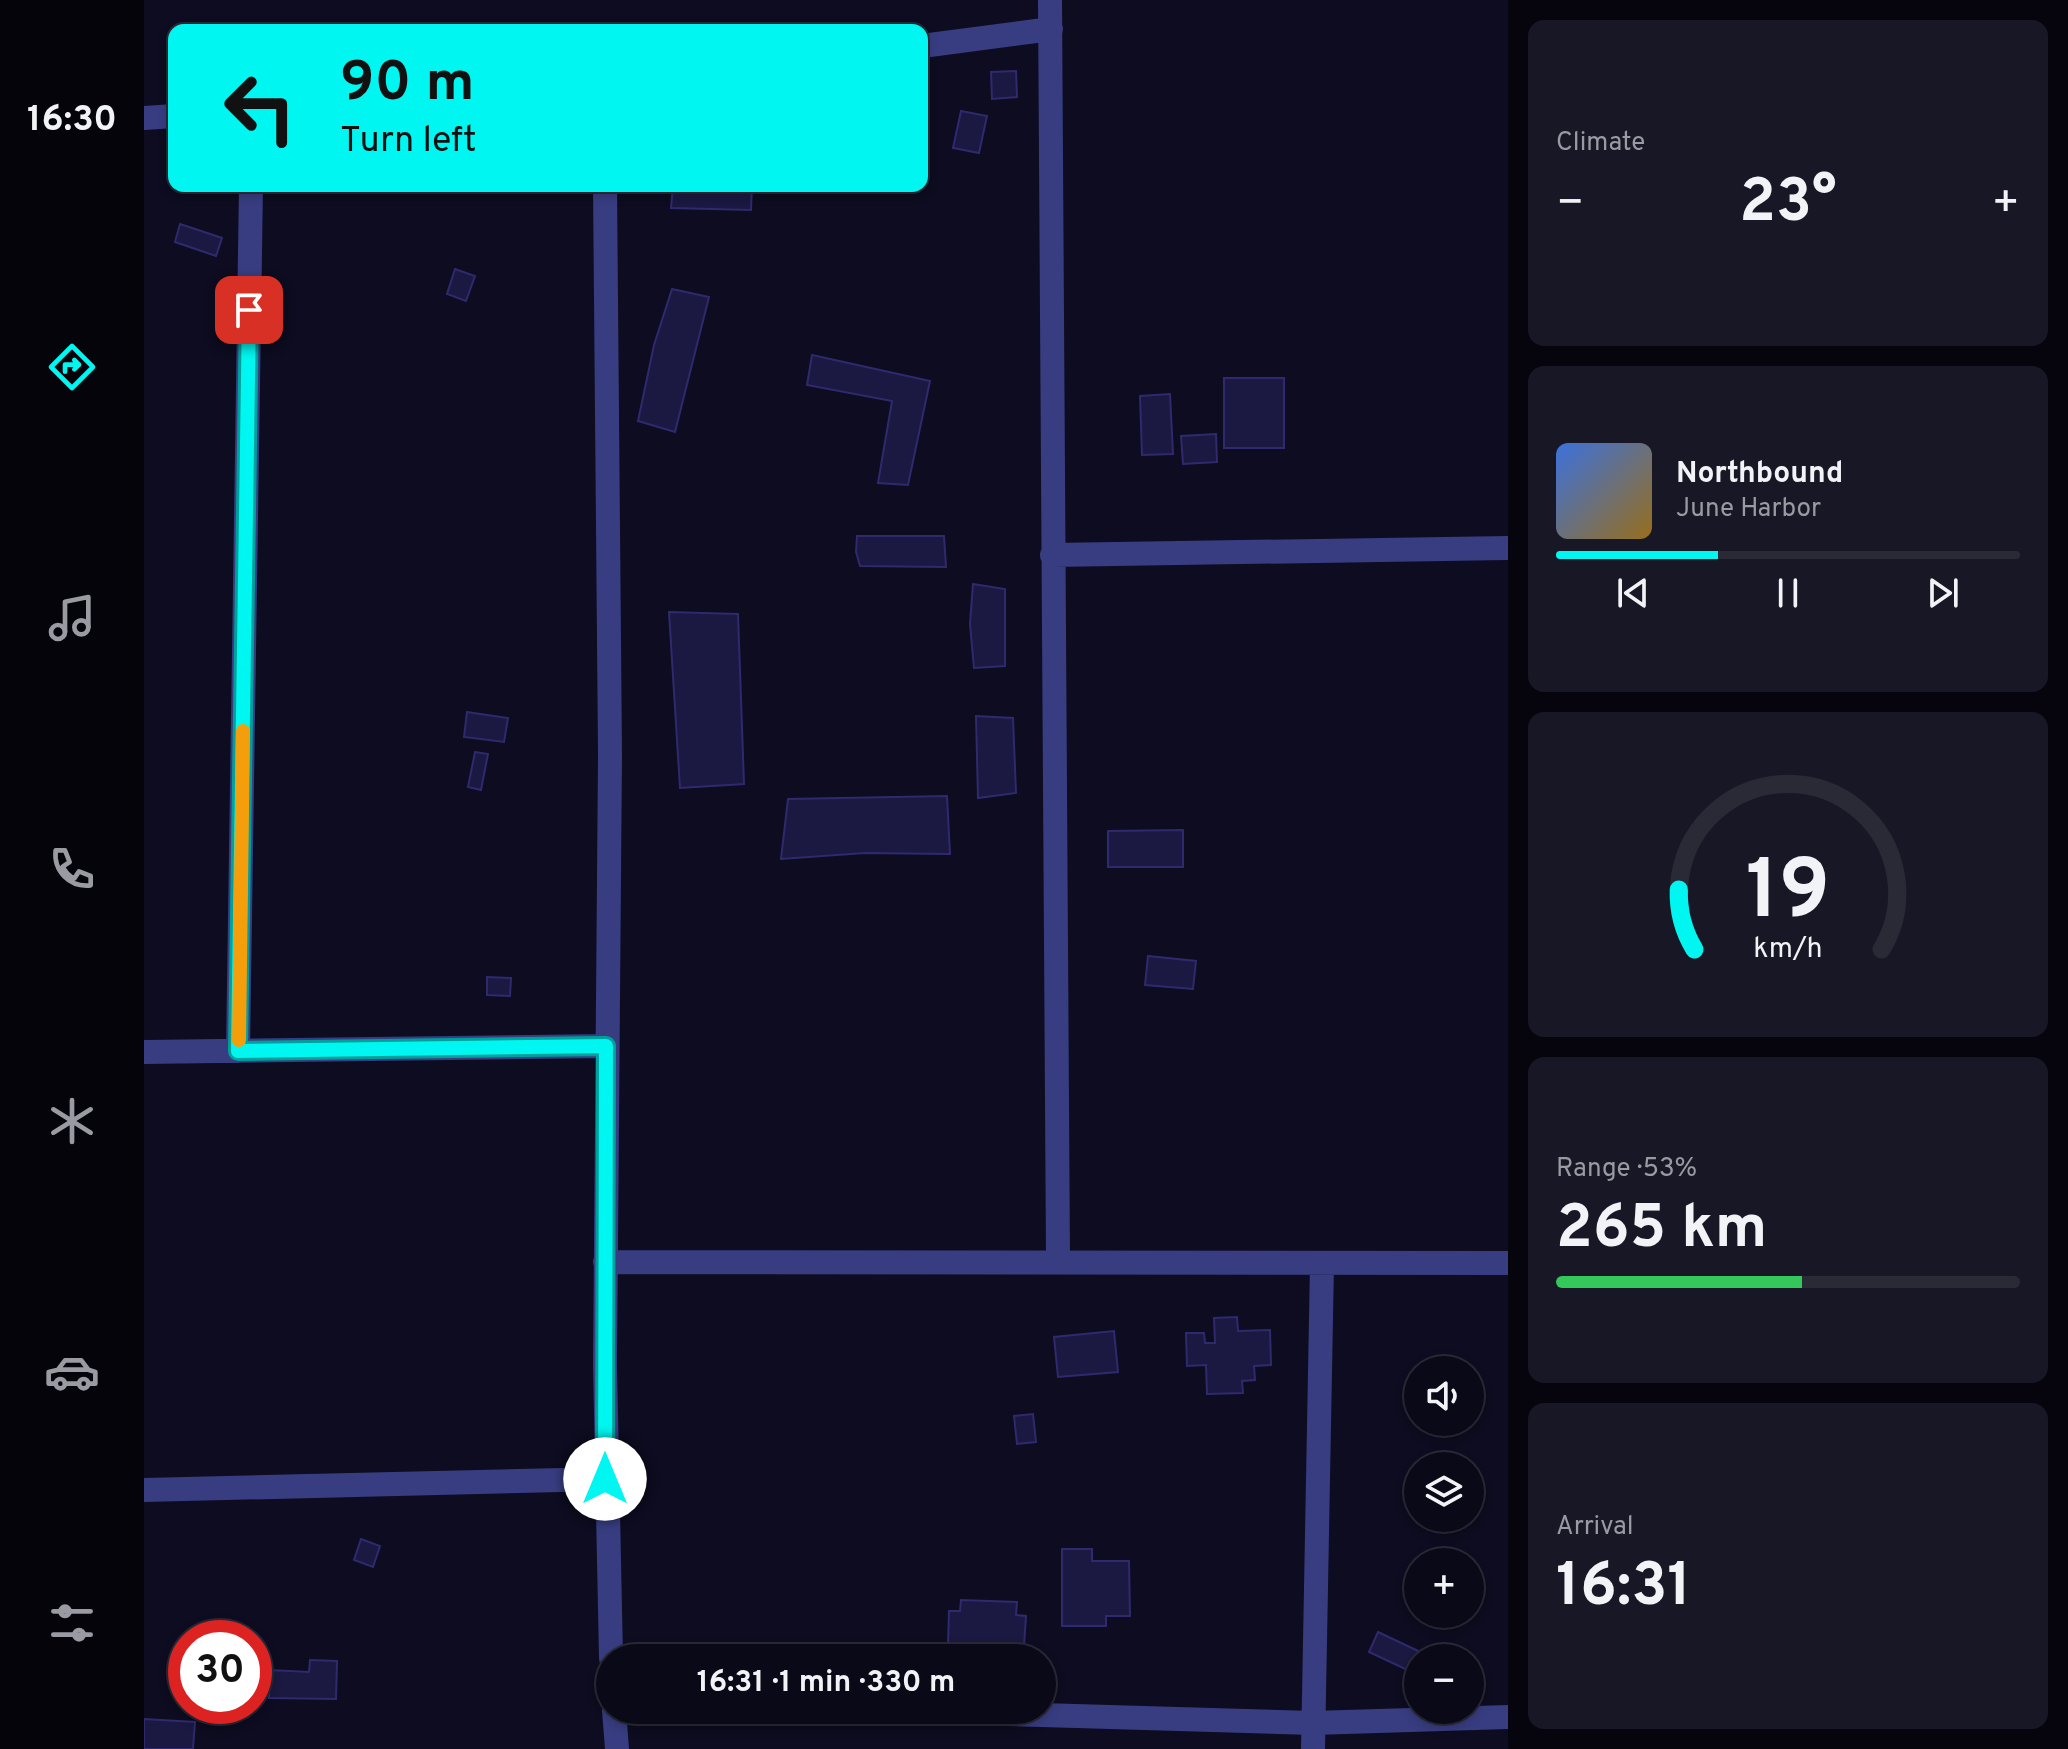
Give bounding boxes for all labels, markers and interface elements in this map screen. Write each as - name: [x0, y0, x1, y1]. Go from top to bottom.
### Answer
- text: 90 m: [340, 50, 475, 120]
- icon: left: [208, 56, 312, 160]
- text: 16:30: [27, 98, 117, 144]
- text: Turn left: [340, 119, 477, 165]
- text: Climate: [1556, 127, 1645, 160]
- text: 23°: [1739, 167, 1837, 243]
- text: −: [1556, 177, 1584, 233]
- text: +: [1992, 177, 2020, 233]
- pin: [215, 276, 283, 344]
- icon: arrive: [227, 288, 271, 332]
- icon: directions: [44, 339, 100, 395]
- text: Northbound: [1676, 456, 1843, 493]
- text: June Harbor: [1676, 493, 1821, 526]
- icon: previous: [1611, 571, 1655, 615]
- icon: pause: [1766, 571, 1810, 615]
- icon: next: [1921, 571, 1965, 615]
- icon: music: [44, 590, 100, 646]
- icon: phone: [44, 841, 100, 897]
- text: 19: [1746, 843, 1830, 948]
- text: km/h: [1753, 933, 1823, 969]
- icon: climate: [44, 1093, 100, 1149]
- text: Range · 53%: [1556, 1153, 1697, 1186]
- text: 265 km: [1556, 1193, 1767, 1269]
- icon: car: [44, 1344, 100, 1400]
- map controls: [1404, 1356, 1484, 1724]
- button: sound: [1404, 1356, 1484, 1436]
- position arrow: [563, 1437, 647, 1521]
- button: layers: [1404, 1452, 1484, 1532]
- text: Arrival: [1556, 1511, 1634, 1544]
- button: +: [1404, 1548, 1484, 1628]
- text: 16:31: [1556, 1551, 1691, 1627]
- icon: filters: [44, 1595, 100, 1651]
- speed limit sign: 30: [168, 1620, 272, 1724]
- button: −: [1404, 1644, 1484, 1724]
- text: 16:31 · 1 min · 330 m: [697, 1665, 955, 1702]

